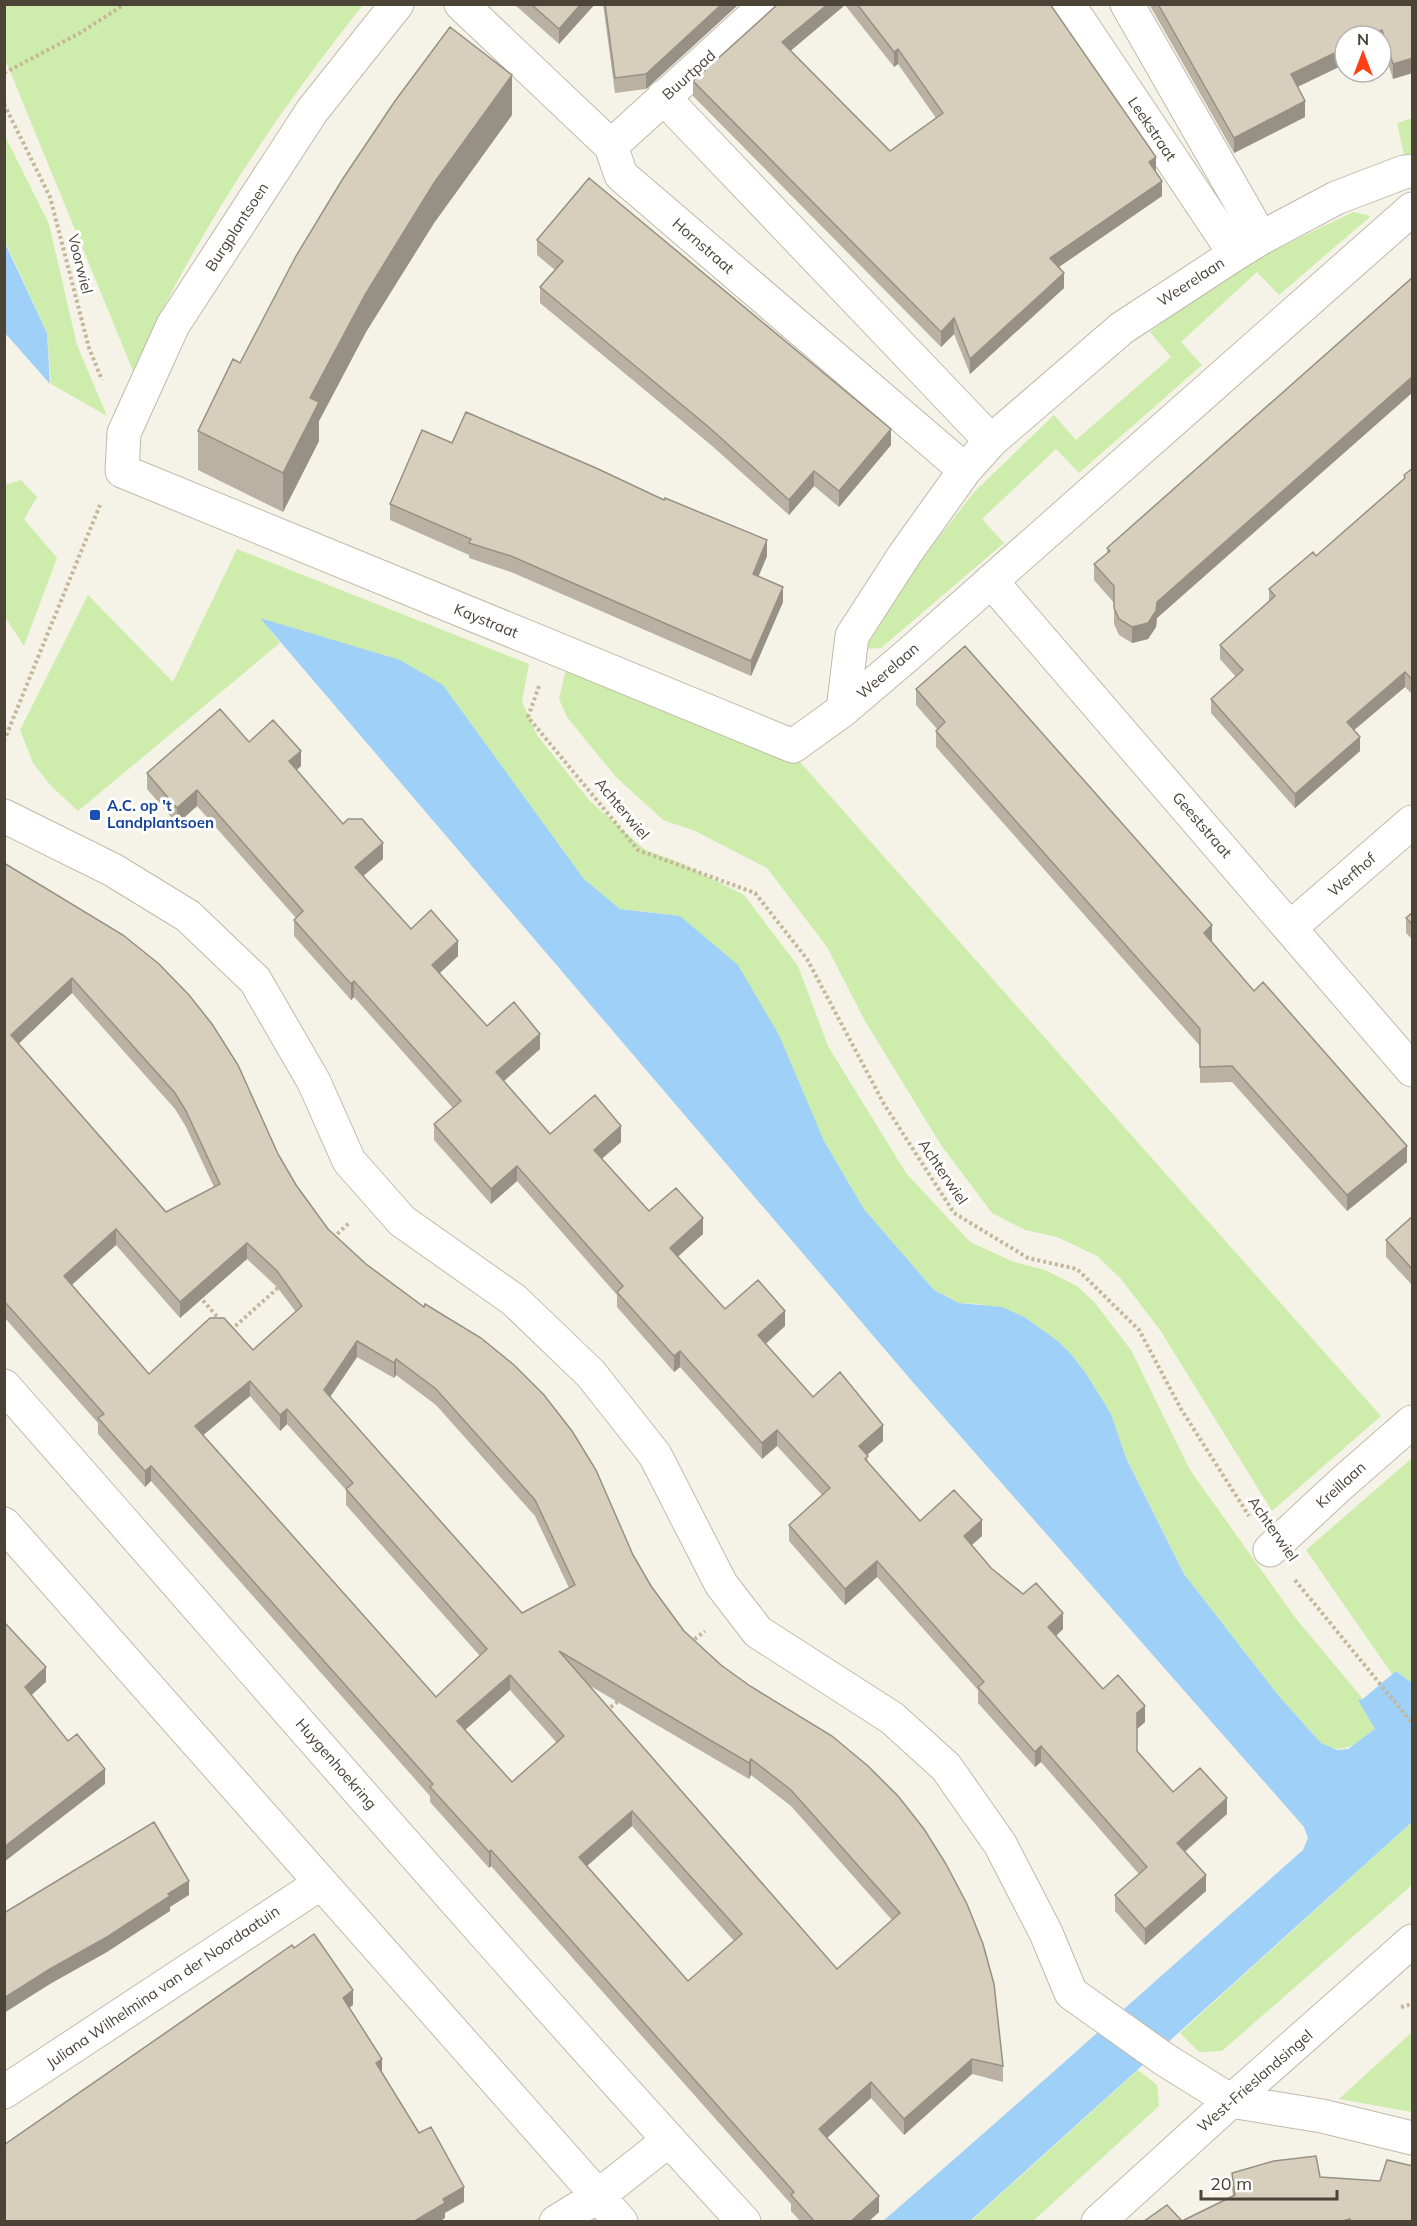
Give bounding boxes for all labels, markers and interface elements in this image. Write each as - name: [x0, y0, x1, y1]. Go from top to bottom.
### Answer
- north arrow: [1333, 24, 1393, 84]
- text: N: [1357, 29, 1369, 49]
- street label: Buurtpad: [658, 46, 719, 104]
- street label: Leekstraat: [1124, 93, 1181, 164]
- street label: Burgplantsoen: [201, 179, 272, 275]
- street label: Hornstraat: [669, 214, 738, 278]
- street label: Voorwiel: [64, 232, 97, 296]
- street label: Weerelaan: [1154, 253, 1228, 310]
- street label: Kaystraat: [451, 599, 521, 642]
- street label: Weerelaan: [853, 639, 923, 703]
- street label: Achterwiel: [591, 774, 654, 843]
- street label: Geeststraat: [1169, 788, 1236, 862]
- place label: A.C. op 't Landplantsoen: [107, 796, 214, 832]
- marker: A.C. op 't Landplantsoen: [88, 808, 102, 822]
- street label: Werfhof: [1324, 848, 1380, 901]
- street label: Achterwiel: [915, 1135, 972, 1208]
- street label: Kreillaan: [1312, 1457, 1370, 1512]
- street label: Achterwiel: [1244, 1493, 1303, 1565]
- street label: Huygenhoekring: [292, 1714, 381, 1813]
- street label: Juliana Wilhelmina van der Noordaatuin: [42, 1901, 283, 2072]
- street label: West-Frieslandsingel: [1193, 2025, 1316, 2136]
- scale bar: [1201, 2163, 1338, 2201]
- text: 20 m: [1210, 2172, 1252, 2195]

